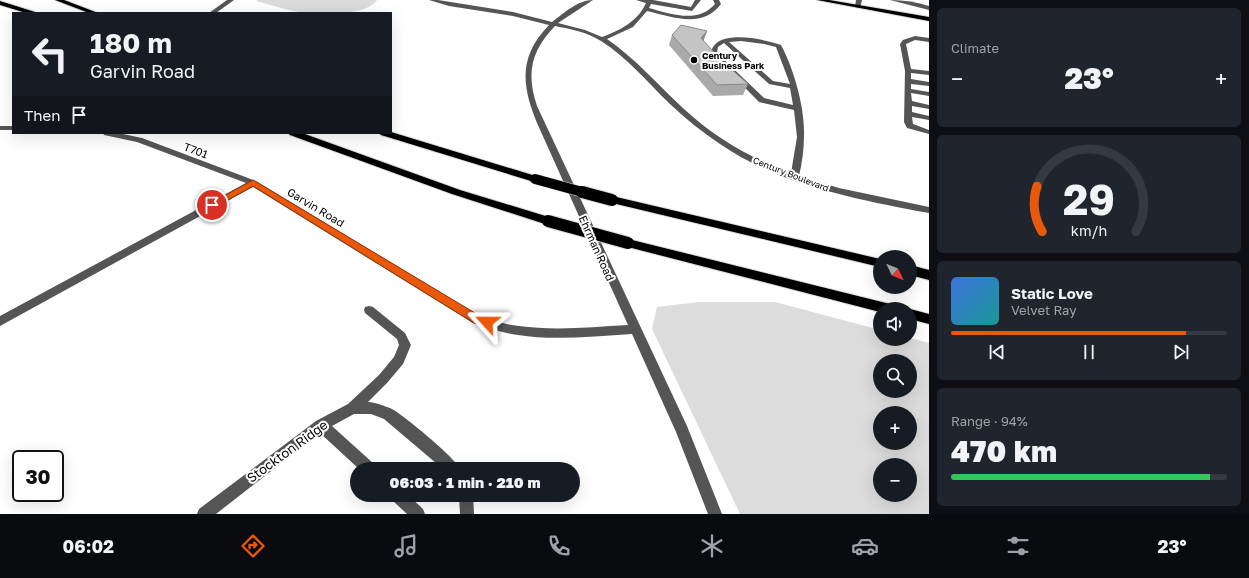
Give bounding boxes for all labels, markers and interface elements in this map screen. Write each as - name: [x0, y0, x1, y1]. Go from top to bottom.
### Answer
- text: 180 m: [90, 26, 172, 59]
- icon: left: [24, 28, 76, 80]
- text: Climate: [951, 40, 999, 56]
- place label: Century Business Park: [702, 50, 765, 71]
- marker: Century Business Park: [689, 55, 699, 65]
- text: Garvin Road: [90, 60, 195, 82]
- text: 23°: [1064, 60, 1114, 96]
- text: −: [951, 65, 963, 92]
- text: +: [1215, 65, 1227, 92]
- icon: arrive: [68, 104, 90, 126]
- text: Then: [24, 106, 60, 124]
- street label: T701: [182, 139, 210, 161]
- street label: Century Boulevard: [751, 154, 831, 194]
- text: 29: [1063, 174, 1115, 224]
- street label: Garvin Road: [285, 185, 347, 229]
- pin: [195, 188, 229, 222]
- icon: arrive: [201, 194, 223, 216]
- street label: Ehrman Road: [577, 213, 617, 283]
- text: km/h: [1071, 221, 1107, 238]
- north arrow: [873, 250, 917, 294]
- map controls: [873, 250, 917, 502]
- text: Static Love: [1011, 284, 1093, 302]
- position arrow: [466, 301, 508, 343]
- button: sound: [873, 302, 917, 346]
- text: Velvet Ray: [1011, 302, 1076, 318]
- icon: previous: [986, 341, 1008, 363]
- icon: pause: [1078, 341, 1100, 363]
- icon: next: [1170, 341, 1192, 363]
- button: search: [873, 354, 917, 398]
- button: +: [873, 406, 917, 450]
- text: Range · 94%: [951, 413, 1028, 429]
- street label: Stockton Ridge: [244, 416, 330, 486]
- text: 470 km: [951, 433, 1057, 469]
- speed limit sign: 30: [12, 450, 64, 502]
- button: −: [873, 458, 917, 502]
- text: 06:03 · 1 min · 210 m: [390, 473, 540, 491]
- icon: directions: [239, 532, 267, 560]
- icon: music: [392, 532, 420, 560]
- icon: phone: [545, 532, 573, 560]
- icon: climate: [698, 532, 726, 560]
- icon: car: [851, 532, 879, 560]
- icon: filters: [1004, 532, 1032, 560]
- text: 06:02: [63, 535, 114, 557]
- text: 23°: [1157, 535, 1186, 557]

